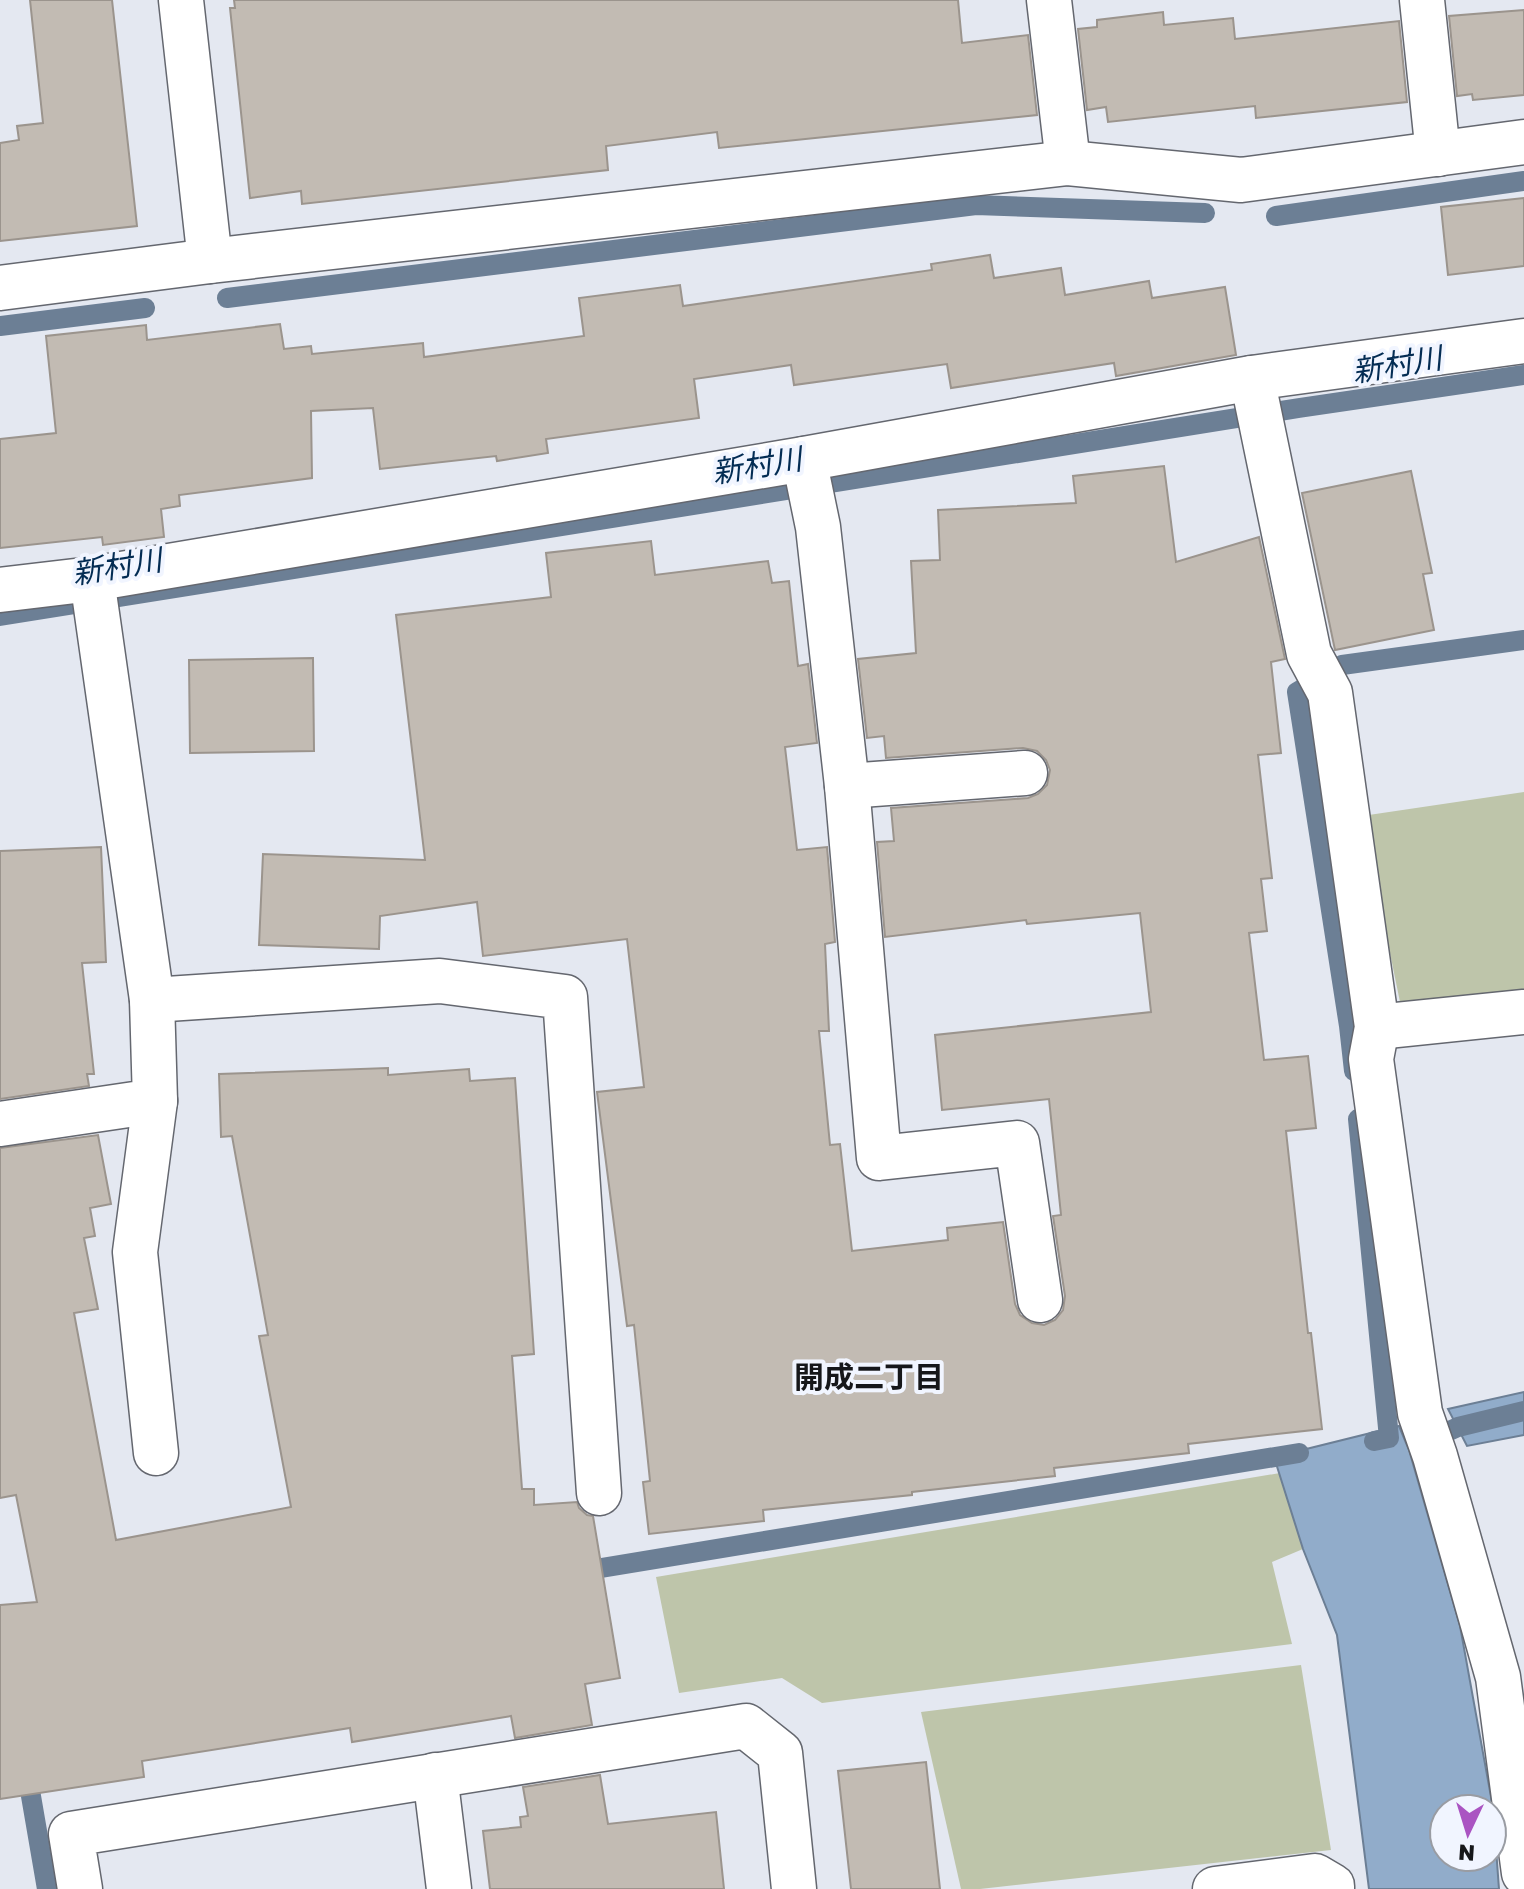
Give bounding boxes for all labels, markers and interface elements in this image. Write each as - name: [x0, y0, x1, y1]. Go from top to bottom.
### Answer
- water label: 新村川: [1350, 339, 1447, 389]
- water label: 新村川: [710, 440, 807, 490]
- water label: 新村川: [70, 541, 167, 591]
- district label: 開成二丁目: [794, 1359, 944, 1395]
- north arrow: [1428, 1793, 1508, 1873]
- text: N: [1457, 1839, 1476, 1868]

